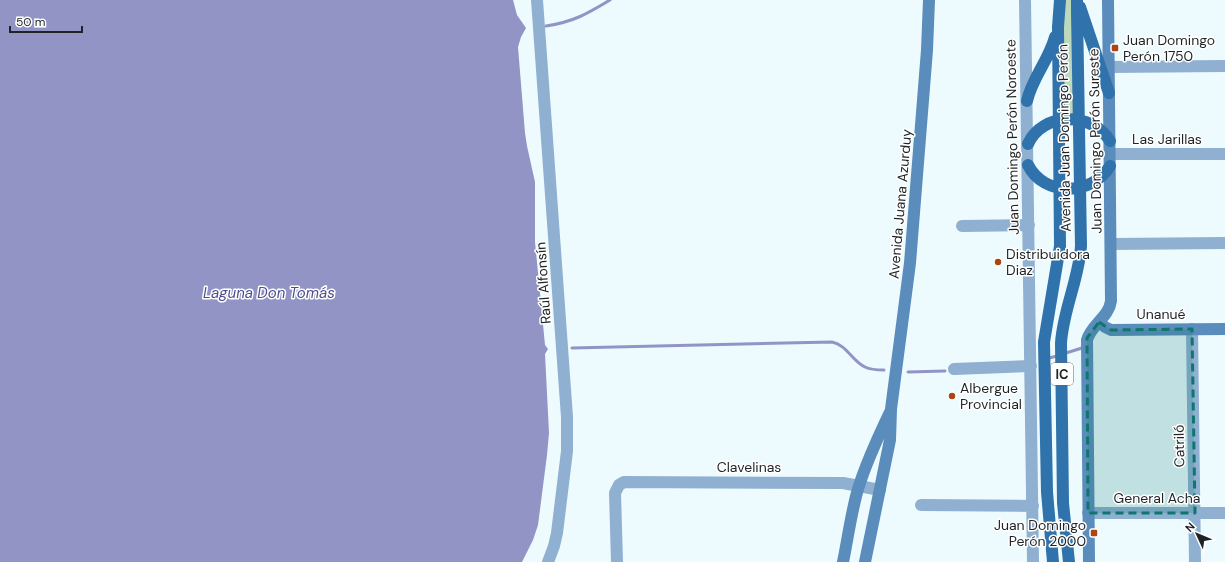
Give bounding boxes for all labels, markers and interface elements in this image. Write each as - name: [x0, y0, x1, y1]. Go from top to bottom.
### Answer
- scale bar: [10, 8, 82, 34]
- text: 50 m: [16, 14, 45, 30]
- place label: Juan Domingo Perón 1750: [1123, 31, 1215, 65]
- street label: Juan Domingo Perón Noroeste: [1001, 39, 1023, 235]
- marker: Juan Domingo Perón 1750: [1110, 43, 1120, 53]
- street label: Avenida Juan Domingo Perón: [1053, 44, 1075, 232]
- street label: Juan Domingo Perón Sureste: [1084, 48, 1106, 234]
- street label: Avenida Juana Azurduy: [884, 128, 916, 280]
- street label: Las Jarillas: [1132, 130, 1202, 148]
- street label: Raúl Alfonsín: [531, 241, 555, 325]
- place label: Distribuidora Diaz: [1006, 245, 1090, 279]
- marker: Distribuidora Diaz: [993, 257, 1003, 267]
- water label: Laguna Don Tomás: [203, 283, 335, 303]
- street label: Unanué: [1137, 305, 1185, 323]
- road number: IC: [1051, 363, 1073, 385]
- place label: Albergue Provincial: [960, 379, 1022, 413]
- marker: Albergue Provincial: [947, 391, 957, 401]
- street label: Catriló: [1170, 424, 1188, 468]
- street label: Clavelinas: [717, 458, 781, 476]
- street label: General Acha: [1114, 489, 1200, 507]
- north arrow: [1177, 514, 1217, 554]
- place label: Juan Domingo Perón 2000: [994, 516, 1086, 550]
- text: N: [1182, 519, 1198, 535]
- marker: Juan Domingo Perón 2000: [1089, 528, 1099, 538]

